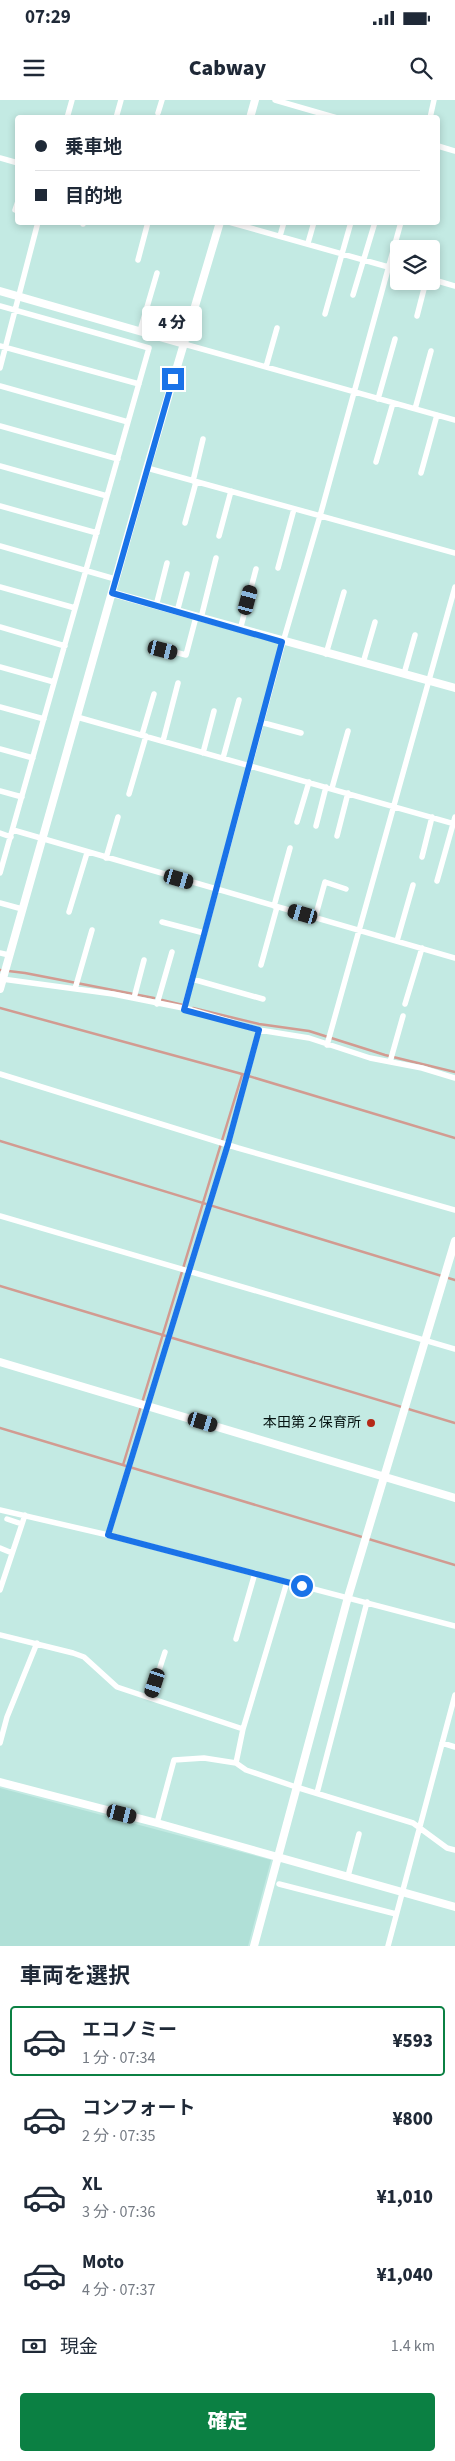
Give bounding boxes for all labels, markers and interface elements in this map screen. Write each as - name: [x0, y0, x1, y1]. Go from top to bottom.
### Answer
- text: 07:29: [25, 4, 71, 31]
- text: Cabway: [189, 52, 266, 84]
- icon: menu: [20, 54, 48, 82]
- icon: search: [407, 54, 435, 82]
- text: 乗車地: [65, 134, 122, 161]
- text: 目的地: [65, 183, 122, 210]
- map controls: [390, 240, 440, 290]
- button: layers: [390, 240, 440, 290]
- callout: 4 分: [143, 306, 203, 342]
- text: 4 分: [158, 312, 186, 334]
- route end: [162, 368, 184, 390]
- car: [236, 584, 259, 616]
- car: [146, 639, 179, 661]
- car: [162, 868, 195, 890]
- car: [286, 903, 319, 925]
- car: [186, 1410, 219, 1434]
- place label: 本田第２保育所: [263, 1413, 361, 1433]
- marker: 本田第２保育所: [365, 1417, 377, 1429]
- route start: [291, 1575, 313, 1597]
- car: [143, 1666, 166, 1700]
- car: [105, 1803, 138, 1825]
- text: 車両を選択: [20, 1960, 130, 1992]
- text: エコノミー: [82, 2017, 177, 2044]
- icon: car: [22, 2019, 67, 2064]
- text: ¥593: [392, 2028, 433, 2055]
- text: 1 分 · 07:34: [82, 2047, 155, 2069]
- text: コンフォート: [82, 2095, 195, 2122]
- icon: car: [22, 2097, 67, 2142]
- text: ¥800: [392, 2106, 433, 2133]
- text: 2 分 · 07:35: [82, 2125, 155, 2147]
- text: XL: [82, 2171, 103, 2198]
- icon: car: [22, 2175, 67, 2220]
- text: ¥1,010: [376, 2184, 433, 2211]
- text: 3 分 · 07:36: [82, 2201, 155, 2223]
- text: Moto: [82, 2249, 124, 2276]
- icon: car: [22, 2253, 67, 2298]
- text: ¥1,040: [376, 2262, 433, 2289]
- text: 4 分 · 07:37: [82, 2279, 155, 2301]
- icon: cash: [20, 2332, 48, 2360]
- text: 現金: [60, 2334, 98, 2361]
- text: 1.4 km: [391, 2335, 435, 2357]
- button: 確定: [20, 2393, 435, 2451]

